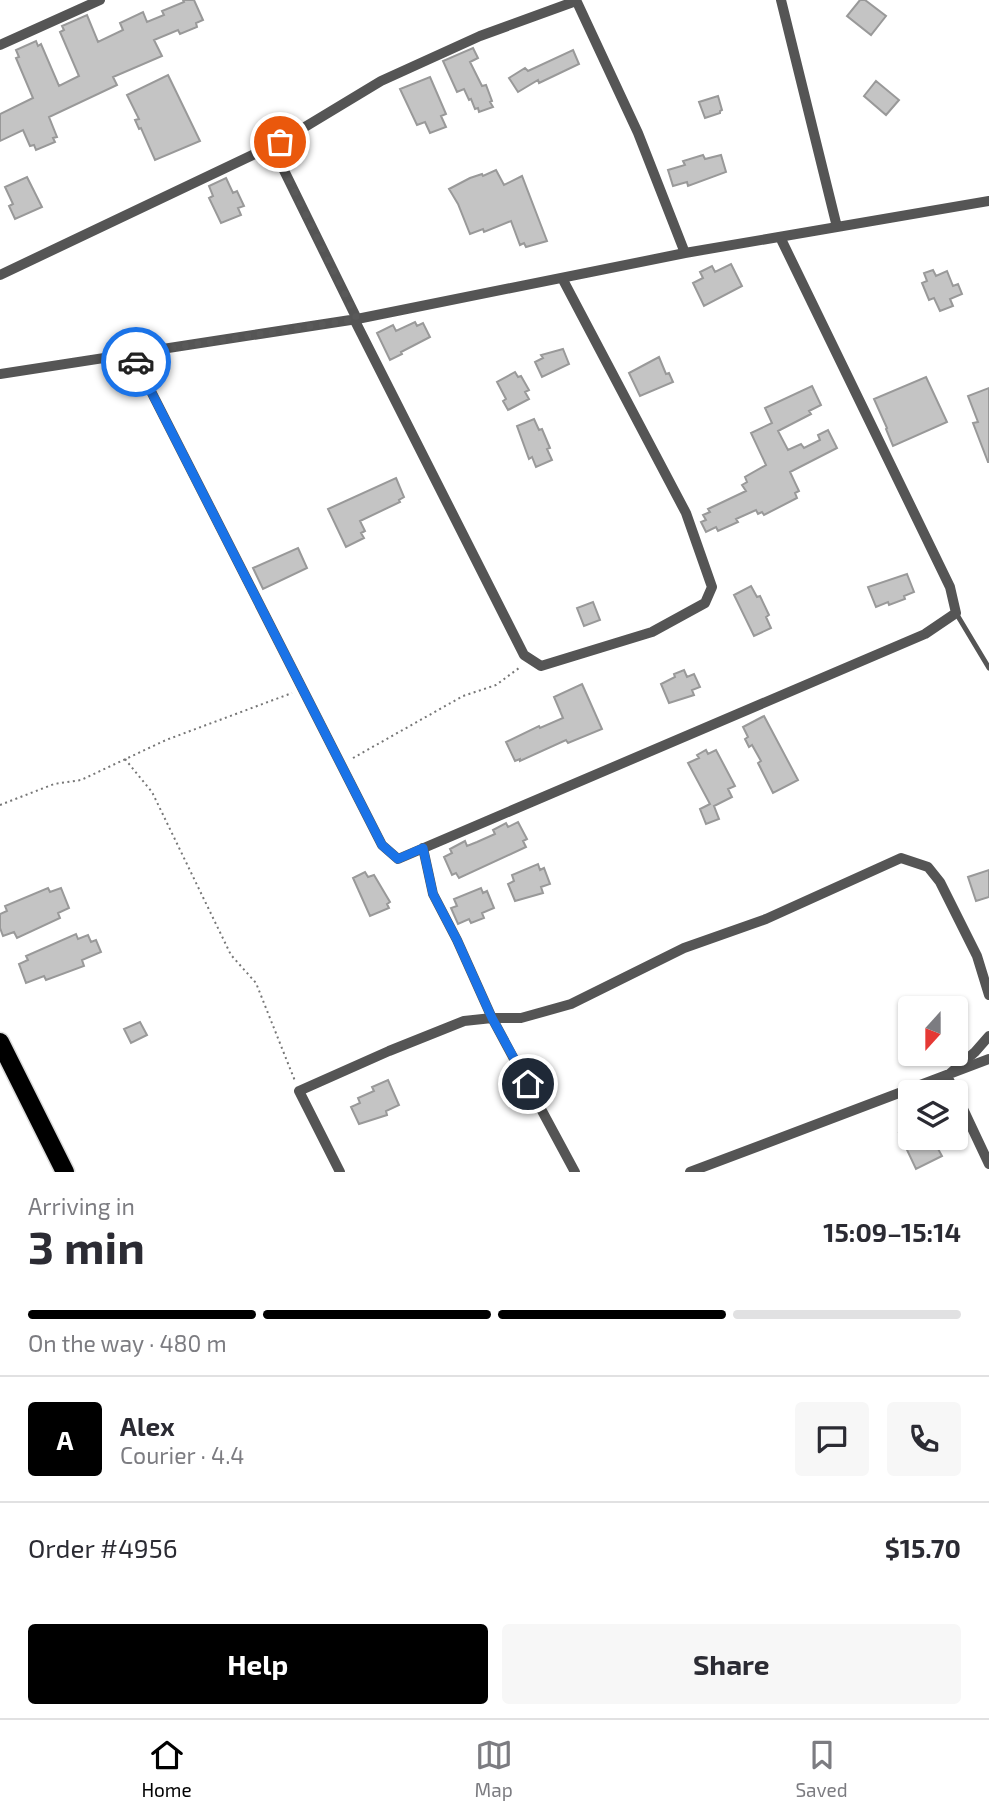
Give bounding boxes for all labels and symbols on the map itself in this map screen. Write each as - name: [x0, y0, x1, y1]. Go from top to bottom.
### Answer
- pin: [250, 112, 310, 172]
- courier: [101, 327, 171, 397]
- north arrow: [898, 996, 968, 1066]
- pin: [498, 1054, 558, 1114]

